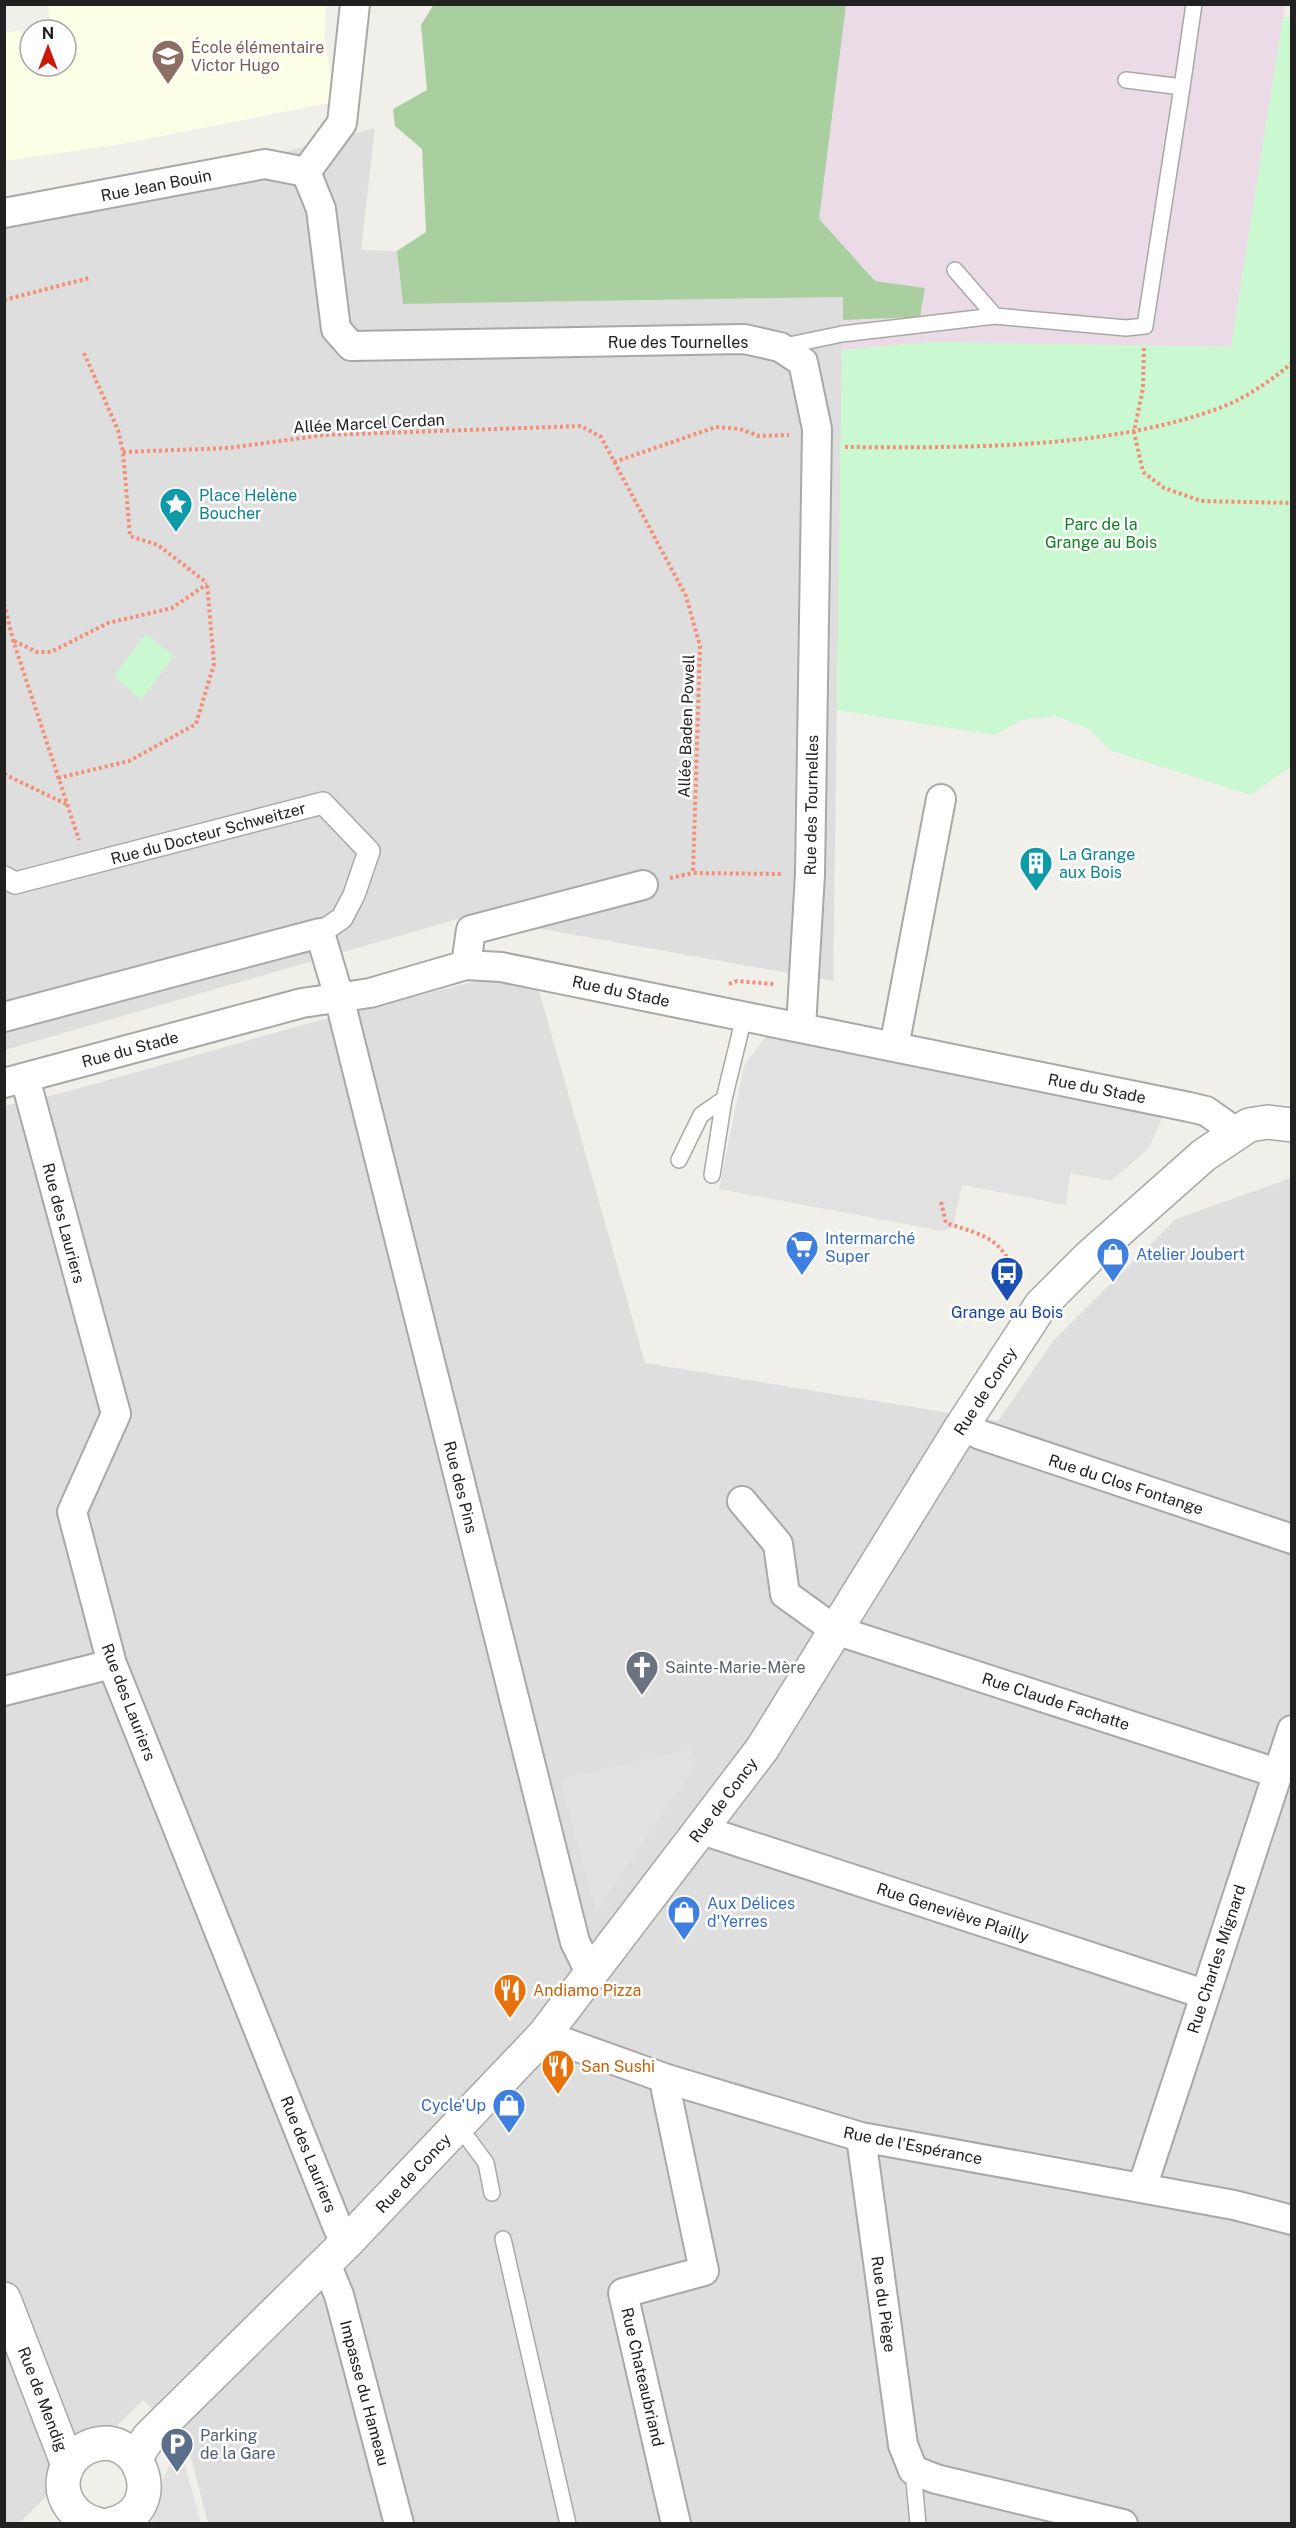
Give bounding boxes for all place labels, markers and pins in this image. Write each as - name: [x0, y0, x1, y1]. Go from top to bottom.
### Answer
- place label: École élémentaire Victor Hugo: [191, 37, 324, 75]
- school or university icon: École élémentaire Victor Hugo: [150, 38, 186, 85]
- place icon: Place Helène Boucher: [158, 486, 194, 533]
- place label: Place Helène Boucher: [199, 486, 297, 523]
- building icon: La Grange aux Bois: [1018, 845, 1054, 892]
- place label: La Grange aux Bois: [1059, 845, 1135, 882]
- supermarket icon: Intermarché Super: [784, 1229, 820, 1276]
- place label: Intermarché Super: [825, 1229, 915, 1266]
- shop icon: Atelier Joubert: [1095, 1236, 1131, 1283]
- place label: Atelier Joubert: [1136, 1245, 1245, 1264]
- bus stop icon: Grange au Bois: [989, 1255, 1025, 1302]
- place label: Grange au Bois: [951, 1303, 1063, 1322]
- church icon: Sainte-Marie-Mère: [624, 1649, 660, 1696]
- place label: Sainte-Marie-Mère: [665, 1658, 806, 1677]
- shop icon: Aux Délices d'Yerres: [666, 1894, 702, 1941]
- place label: Aux Délices d'Yerres: [707, 1894, 795, 1931]
- restaurant icon: Andiamo Pizza: [492, 1972, 528, 2019]
- place label: Andiamo Pizza: [533, 1981, 641, 2000]
- restaurant icon: San Sushi: [540, 2048, 576, 2095]
- place label: San Sushi: [581, 2057, 655, 2076]
- shop icon: Cycle'Up: [491, 2087, 527, 2134]
- place label: Cycle'Up: [421, 2096, 486, 2115]
- parking icon: Parking de la Gare: [159, 2426, 195, 2473]
- place label: Parking de la Gare: [200, 2426, 276, 2463]

